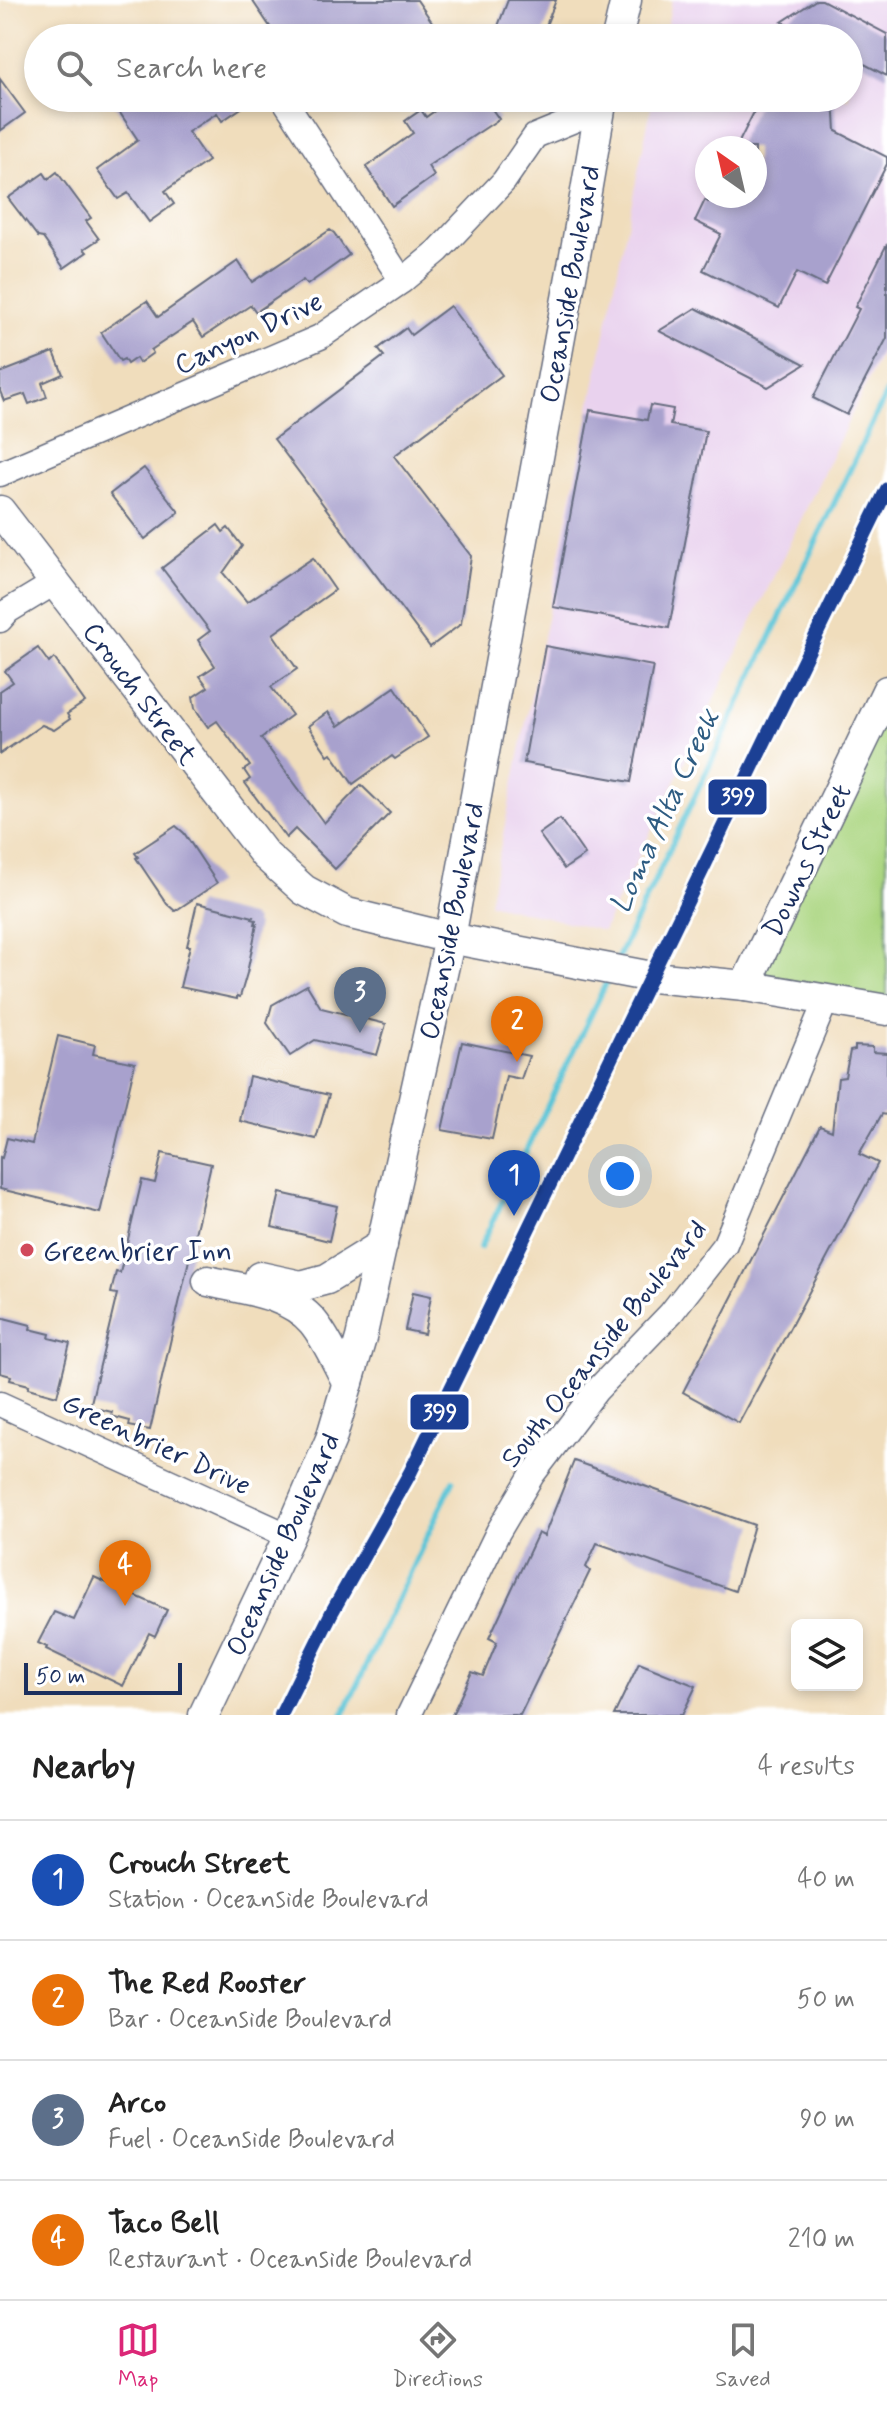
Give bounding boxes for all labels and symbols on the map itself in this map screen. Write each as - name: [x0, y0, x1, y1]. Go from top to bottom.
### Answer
- north arrow: [695, 136, 767, 208]
- street label: Oceanside Boulevard: [532, 163, 611, 406]
- street label: Canyon Drive: [169, 284, 329, 385]
- street label: Crouch Street: [73, 615, 205, 774]
- water label: Loma Alta Creek: [601, 703, 730, 920]
- line badge: 399: [707, 778, 768, 816]
- street label: Downs Street: [755, 778, 861, 944]
- text: 399: [721, 784, 755, 812]
- street label: Oceanside Boulevard: [412, 800, 495, 1043]
- pin: 3: [334, 967, 386, 1033]
- pin: 2: [491, 996, 543, 1062]
- pin: 1: [488, 1150, 540, 1216]
- your location: [600, 1156, 640, 1196]
- street label: South Oceanside Boulevard: [493, 1213, 717, 1476]
- place label: Greenbrier Inn: [43, 1234, 232, 1271]
- marker: Greenbrier Inn: [18, 1241, 36, 1259]
- street label: Greenbrier Drive: [55, 1385, 256, 1505]
- line badge: 399: [409, 1393, 470, 1431]
- text: 399: [423, 1400, 457, 1428]
- street label: Oceanside Boulevard: [218, 1428, 350, 1662]
- pin: 4: [99, 1540, 151, 1606]
- scale bar: [24, 1659, 182, 1695]

